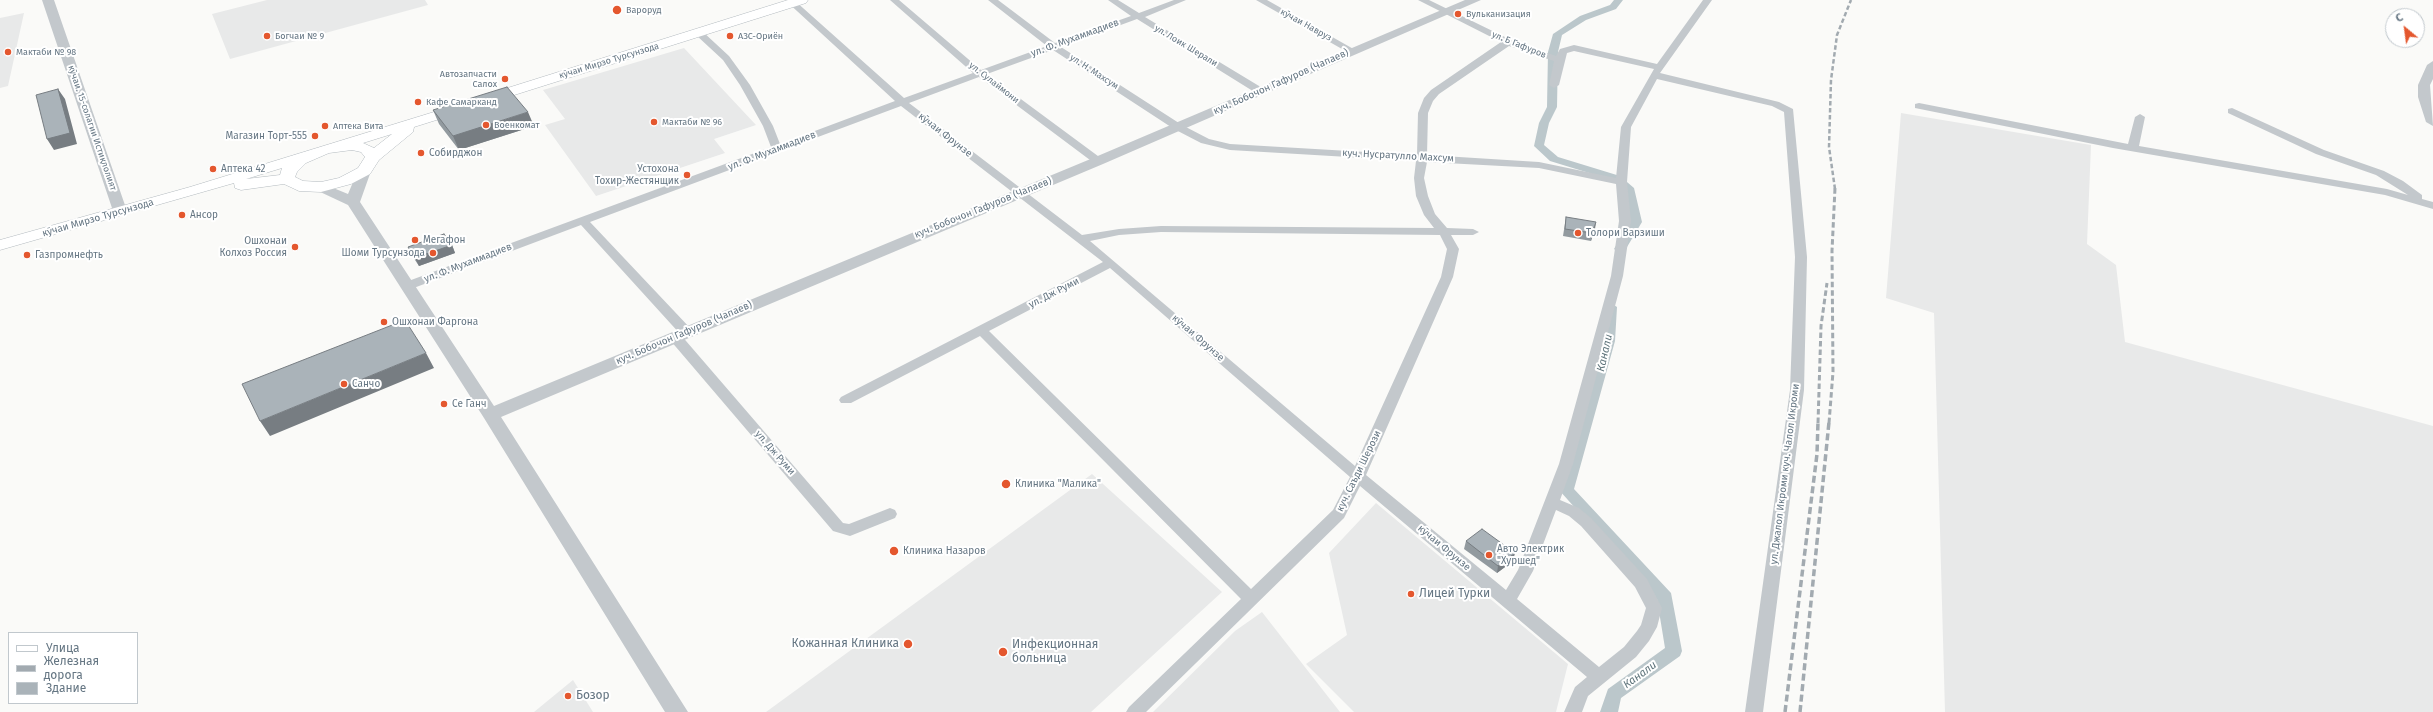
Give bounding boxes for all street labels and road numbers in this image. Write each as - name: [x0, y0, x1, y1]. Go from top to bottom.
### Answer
- street label: кӯчаи Навруз: [1278, 6, 1334, 44]
- street label: ул. Ф. Мухаммадиев: [1029, 16, 1121, 60]
- street label: ул. Лоик Шерали: [1153, 23, 1219, 69]
- street label: ул. Б Гафуров: [1490, 29, 1548, 61]
- street label: кӯчаи Мирзо Турсунзода: [558, 41, 660, 81]
- street label: куч. Бобочон Гафуров (Чапаев): [1211, 47, 1351, 117]
- street label: ул. Н. Махсум: [1068, 52, 1120, 92]
- street label: ул. Сулаймони: [967, 60, 1021, 106]
- street label: кӯчаи. 15-солагии Истиқлолият: [65, 64, 119, 192]
- street label: кӯчаи Фрунзе: [916, 110, 974, 160]
- street label: ул. Ф. Мухаммадиев: [726, 129, 818, 173]
- street label: куч. Нусратулло Махсум: [1342, 147, 1454, 165]
- street label: куч. Бобочон Гафуров (Чапаев): [913, 175, 1053, 241]
- street label: кӯчаи Мирзо Турсунзода: [41, 196, 155, 240]
- street label: ул. Ф. Мухаммадиев: [422, 241, 514, 285]
- street label: ул. Дж Руми: [1027, 275, 1081, 311]
- street label: куч. Бобочон Гафуров (Чапаев): [614, 299, 754, 367]
- street label: кӯчаи Фрунзе: [1170, 312, 1226, 364]
- street label: ул. Джалол Икроми куч. Чалол Икроми: [1768, 383, 1802, 565]
- street label: ул. Дж Руми: [752, 428, 798, 478]
- street label: куч. Саъди Шерози: [1334, 428, 1384, 514]
- street label: кӯчаи Фрунзе: [1415, 522, 1473, 574]

